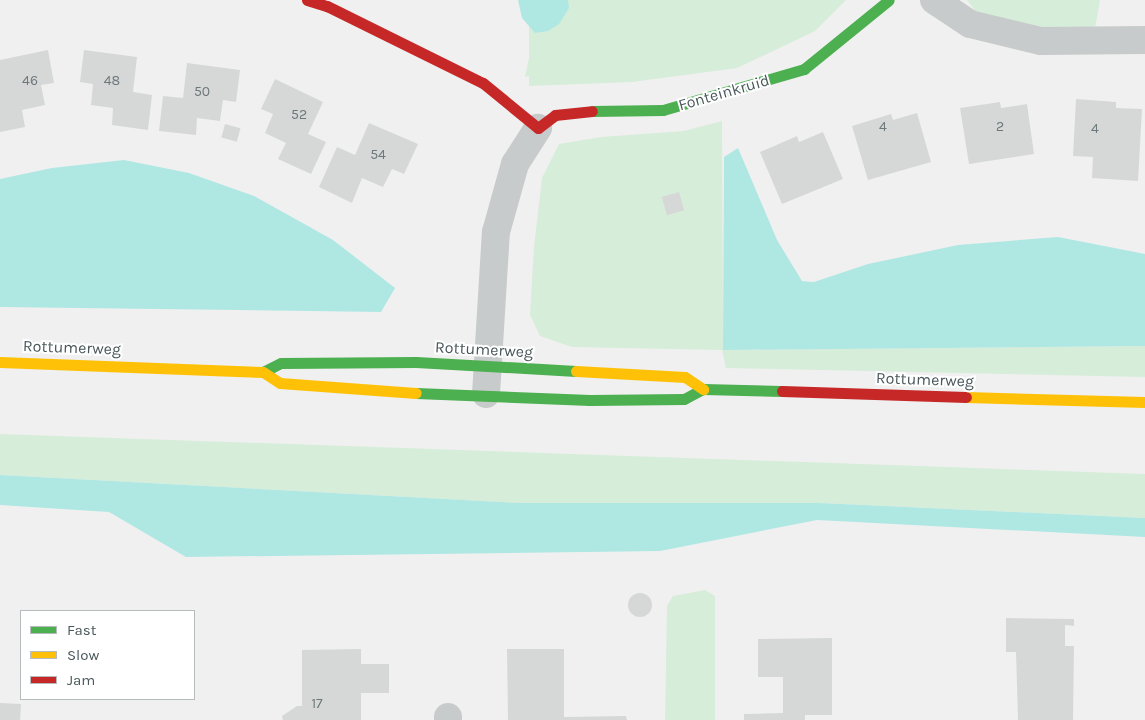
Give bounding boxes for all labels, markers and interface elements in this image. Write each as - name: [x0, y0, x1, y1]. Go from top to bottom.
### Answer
- street label: Fonteinkruid: [676, 71, 772, 115]
- house number: 46: [22, 73, 38, 89]
- house number: 48: [104, 73, 120, 89]
- house number: 50: [194, 84, 210, 100]
- house number: 52: [291, 107, 307, 123]
- house number: 4: [879, 119, 887, 135]
- house number: 2: [996, 119, 1004, 135]
- house number: 4: [1091, 121, 1099, 137]
- house number: 54: [370, 147, 386, 163]
- street label: Rottumerweg: [23, 337, 121, 359]
- street label: Rottumerweg: [435, 338, 533, 362]
- street label: Rottumerweg: [876, 369, 974, 391]
- legend: [20, 610, 195, 700]
- text: Fast: [67, 621, 96, 639]
- text: Slow: [67, 646, 99, 664]
- text: Jam: [67, 671, 95, 689]
- house number: 17: [311, 696, 323, 712]

